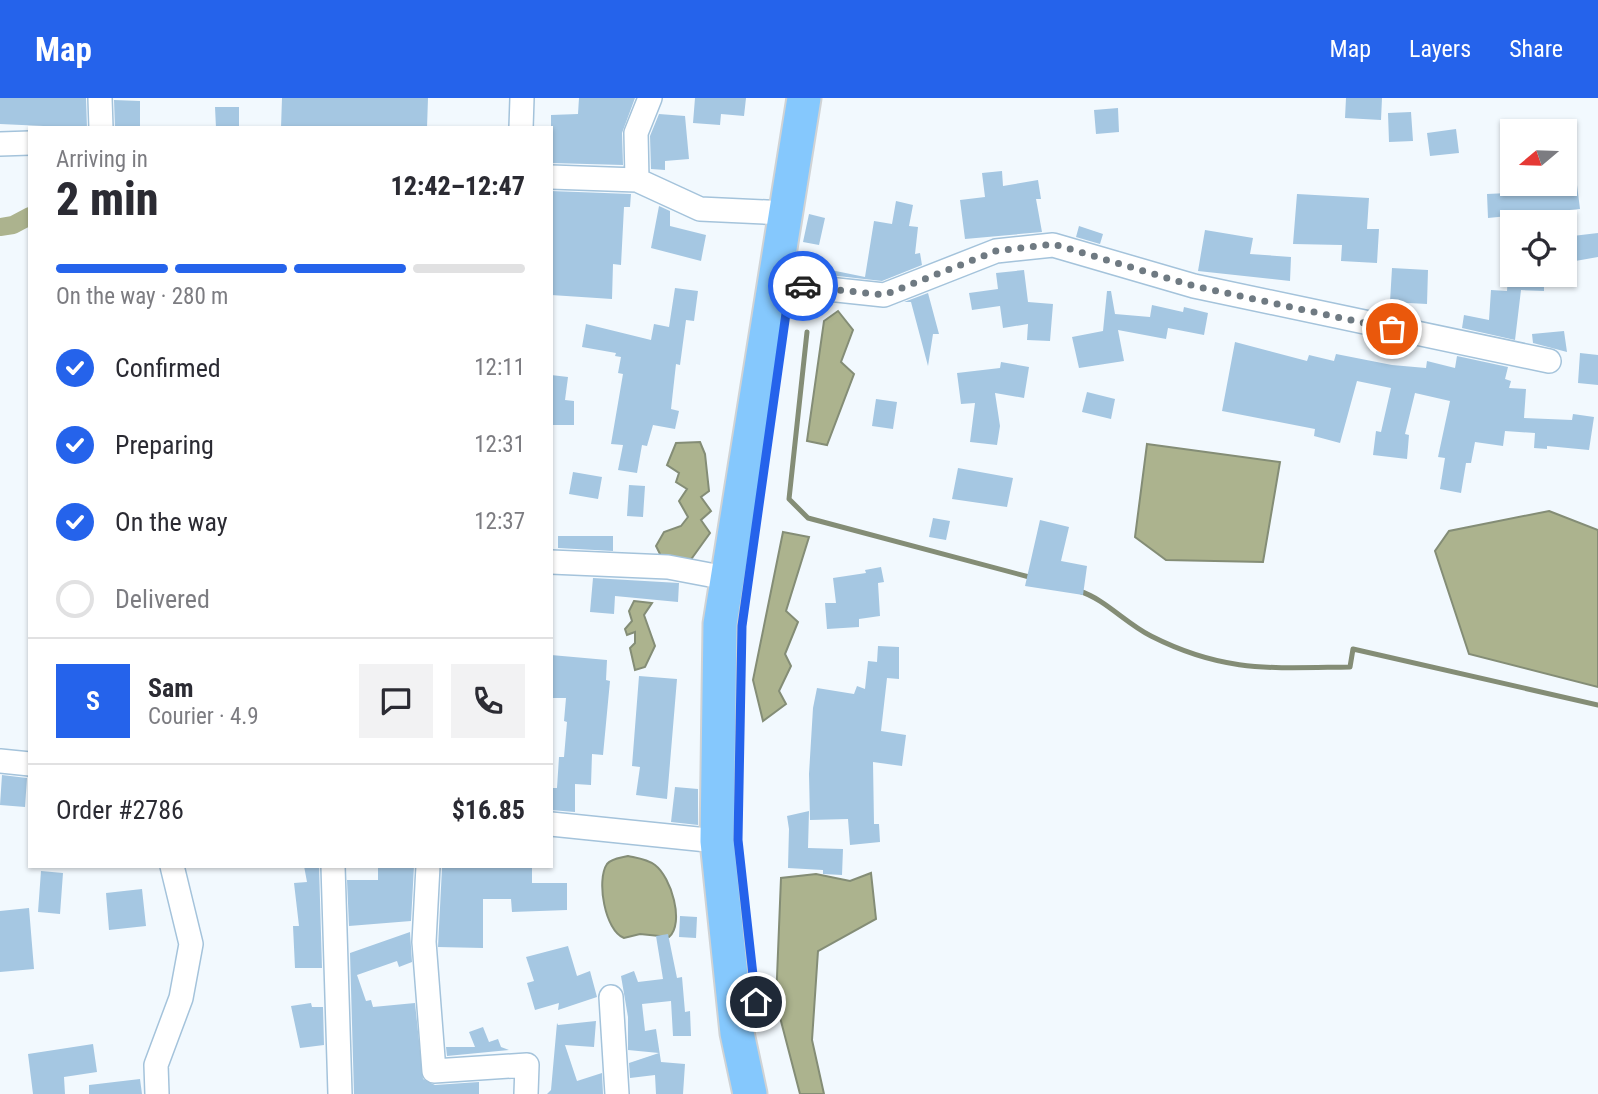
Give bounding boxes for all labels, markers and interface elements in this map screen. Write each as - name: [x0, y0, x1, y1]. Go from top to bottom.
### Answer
- text: Map: [35, 30, 92, 69]
- text: Map: [1330, 35, 1371, 63]
- text: Layers: [1409, 35, 1471, 63]
- text: Share: [1509, 35, 1563, 63]
- north arrow: [1500, 119, 1577, 196]
- map controls: [1500, 119, 1577, 287]
- text: Arriving in: [56, 146, 148, 173]
- text: 12:42–12:47: [391, 171, 525, 201]
- text: 2 min: [56, 172, 159, 226]
- button: locate: [1500, 210, 1577, 287]
- courier: [768, 251, 838, 321]
- icon: car: [784, 267, 822, 305]
- text: On the way · 280 m: [56, 283, 228, 310]
- pin: [1362, 299, 1422, 359]
- icon: bag: [1373, 310, 1411, 348]
- icon: check: [56, 349, 94, 387]
- text: Confirmed: [115, 353, 221, 383]
- text: 12:11: [474, 354, 525, 381]
- icon: check: [56, 426, 94, 464]
- text: Preparing: [115, 430, 214, 460]
- text: 12:31: [474, 431, 525, 458]
- icon: check: [56, 503, 94, 541]
- text: On the way: [115, 507, 228, 537]
- text: 12:37: [474, 508, 525, 535]
- text: Delivered: [115, 584, 210, 614]
- button: chat: [359, 664, 433, 738]
- button: phone: [451, 664, 525, 738]
- text: Sam: [148, 673, 194, 703]
- text: S: [86, 686, 100, 716]
- text: Courier · 4.9: [148, 703, 259, 730]
- text: Order #2786: [56, 795, 184, 825]
- text: $16.85: [452, 795, 525, 825]
- pin: [726, 972, 786, 1032]
- icon: home: [737, 983, 775, 1021]

